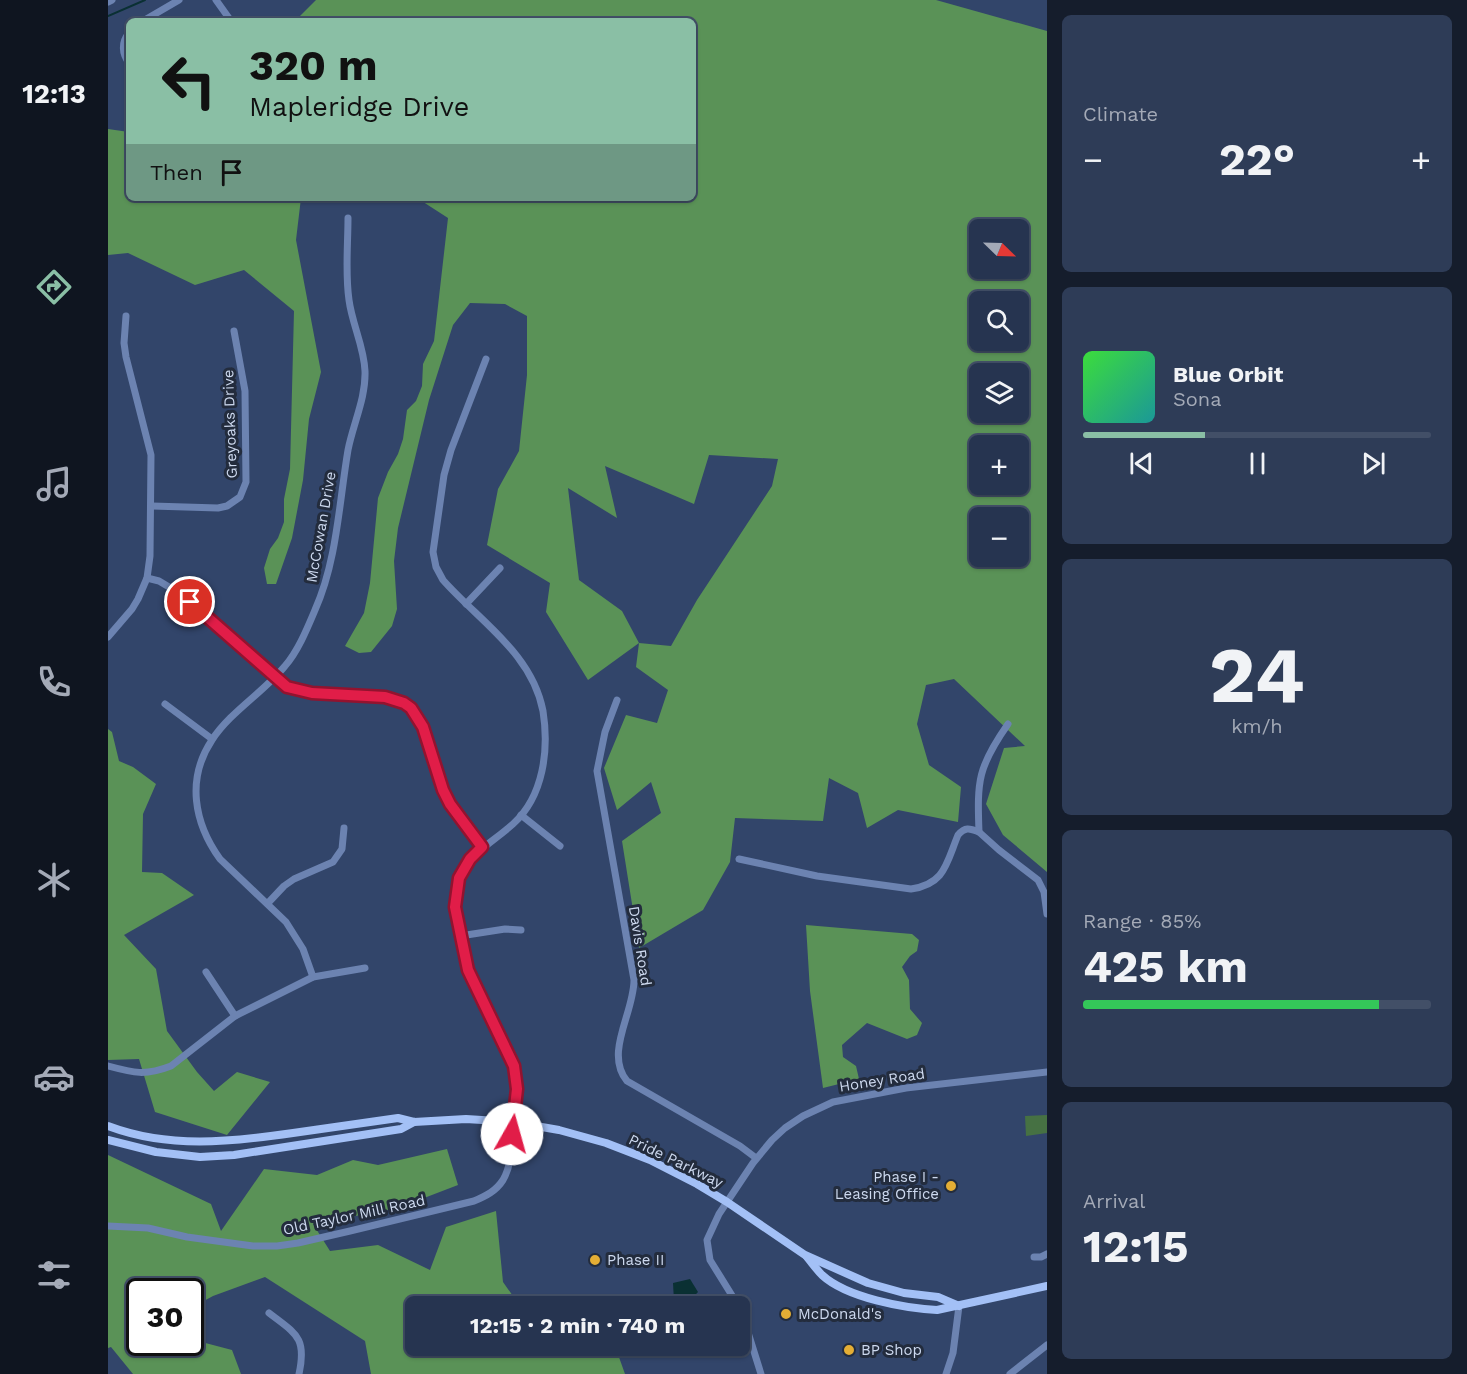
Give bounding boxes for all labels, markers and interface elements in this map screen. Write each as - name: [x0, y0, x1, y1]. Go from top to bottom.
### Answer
- text: 320 m: [249, 41, 378, 90]
- icon: left: [150, 42, 228, 120]
- text: 12:13: [22, 78, 86, 110]
- text: Mapleridge Drive: [249, 91, 469, 123]
- text: Climate: [1083, 102, 1158, 126]
- text: 22°: [1219, 133, 1295, 186]
- text: −: [1083, 140, 1103, 179]
- text: +: [1411, 140, 1431, 179]
- icon: arrive: [215, 156, 248, 189]
- text: Then: [150, 160, 203, 185]
- north arrow: [969, 219, 1029, 279]
- map controls: [969, 219, 1029, 567]
- icon: directions: [33, 266, 75, 308]
- button: search: [969, 291, 1029, 351]
- text: Blue Orbit: [1173, 362, 1283, 387]
- button: layers: [969, 363, 1029, 423]
- street label: Greyoaks Drive: [219, 369, 241, 479]
- text: Sona: [1173, 387, 1222, 411]
- button: +: [969, 435, 1029, 495]
- icon: previous: [1125, 447, 1158, 480]
- icon: pause: [1241, 447, 1274, 480]
- icon: next: [1357, 447, 1390, 480]
- icon: music: [33, 463, 75, 505]
- street label: McCowan Drive: [302, 470, 340, 584]
- button: −: [969, 507, 1029, 567]
- pin: [164, 576, 215, 627]
- icon: arrive: [173, 585, 206, 618]
- text: 24: [1209, 629, 1305, 721]
- icon: phone: [33, 661, 75, 703]
- text: km/h: [1231, 714, 1283, 738]
- icon: climate: [33, 859, 75, 901]
- street label: Davis Road: [625, 905, 655, 987]
- text: Range · 85%: [1083, 909, 1201, 933]
- text: 425 km: [1083, 940, 1248, 993]
- icon: car: [33, 1056, 75, 1098]
- street label: Honey Road: [838, 1064, 926, 1096]
- position arrow: [480, 1102, 544, 1166]
- street label: Pride Parkway: [626, 1130, 726, 1192]
- place label: Phase I - Leasing Office: [835, 1168, 939, 1203]
- marker: Phase I - Leasing Office: [944, 1179, 958, 1193]
- text: Arrival: [1083, 1189, 1145, 1213]
- street label: Old Taylor Mill Road: [281, 1191, 427, 1239]
- text: 12:15: [1083, 1220, 1188, 1273]
- place label: Phase II: [607, 1251, 664, 1269]
- marker: Phase II: [588, 1253, 602, 1267]
- icon: filters: [33, 1254, 75, 1296]
- speed limit sign: 30: [126, 1278, 204, 1356]
- place label: McDonald's: [798, 1305, 882, 1323]
- marker: McDonald's: [779, 1307, 793, 1321]
- text: 12:15 · 2 min · 740 m: [470, 1313, 685, 1338]
- place label: BP Shop: [861, 1341, 922, 1359]
- marker: BP Shop: [842, 1343, 856, 1357]

